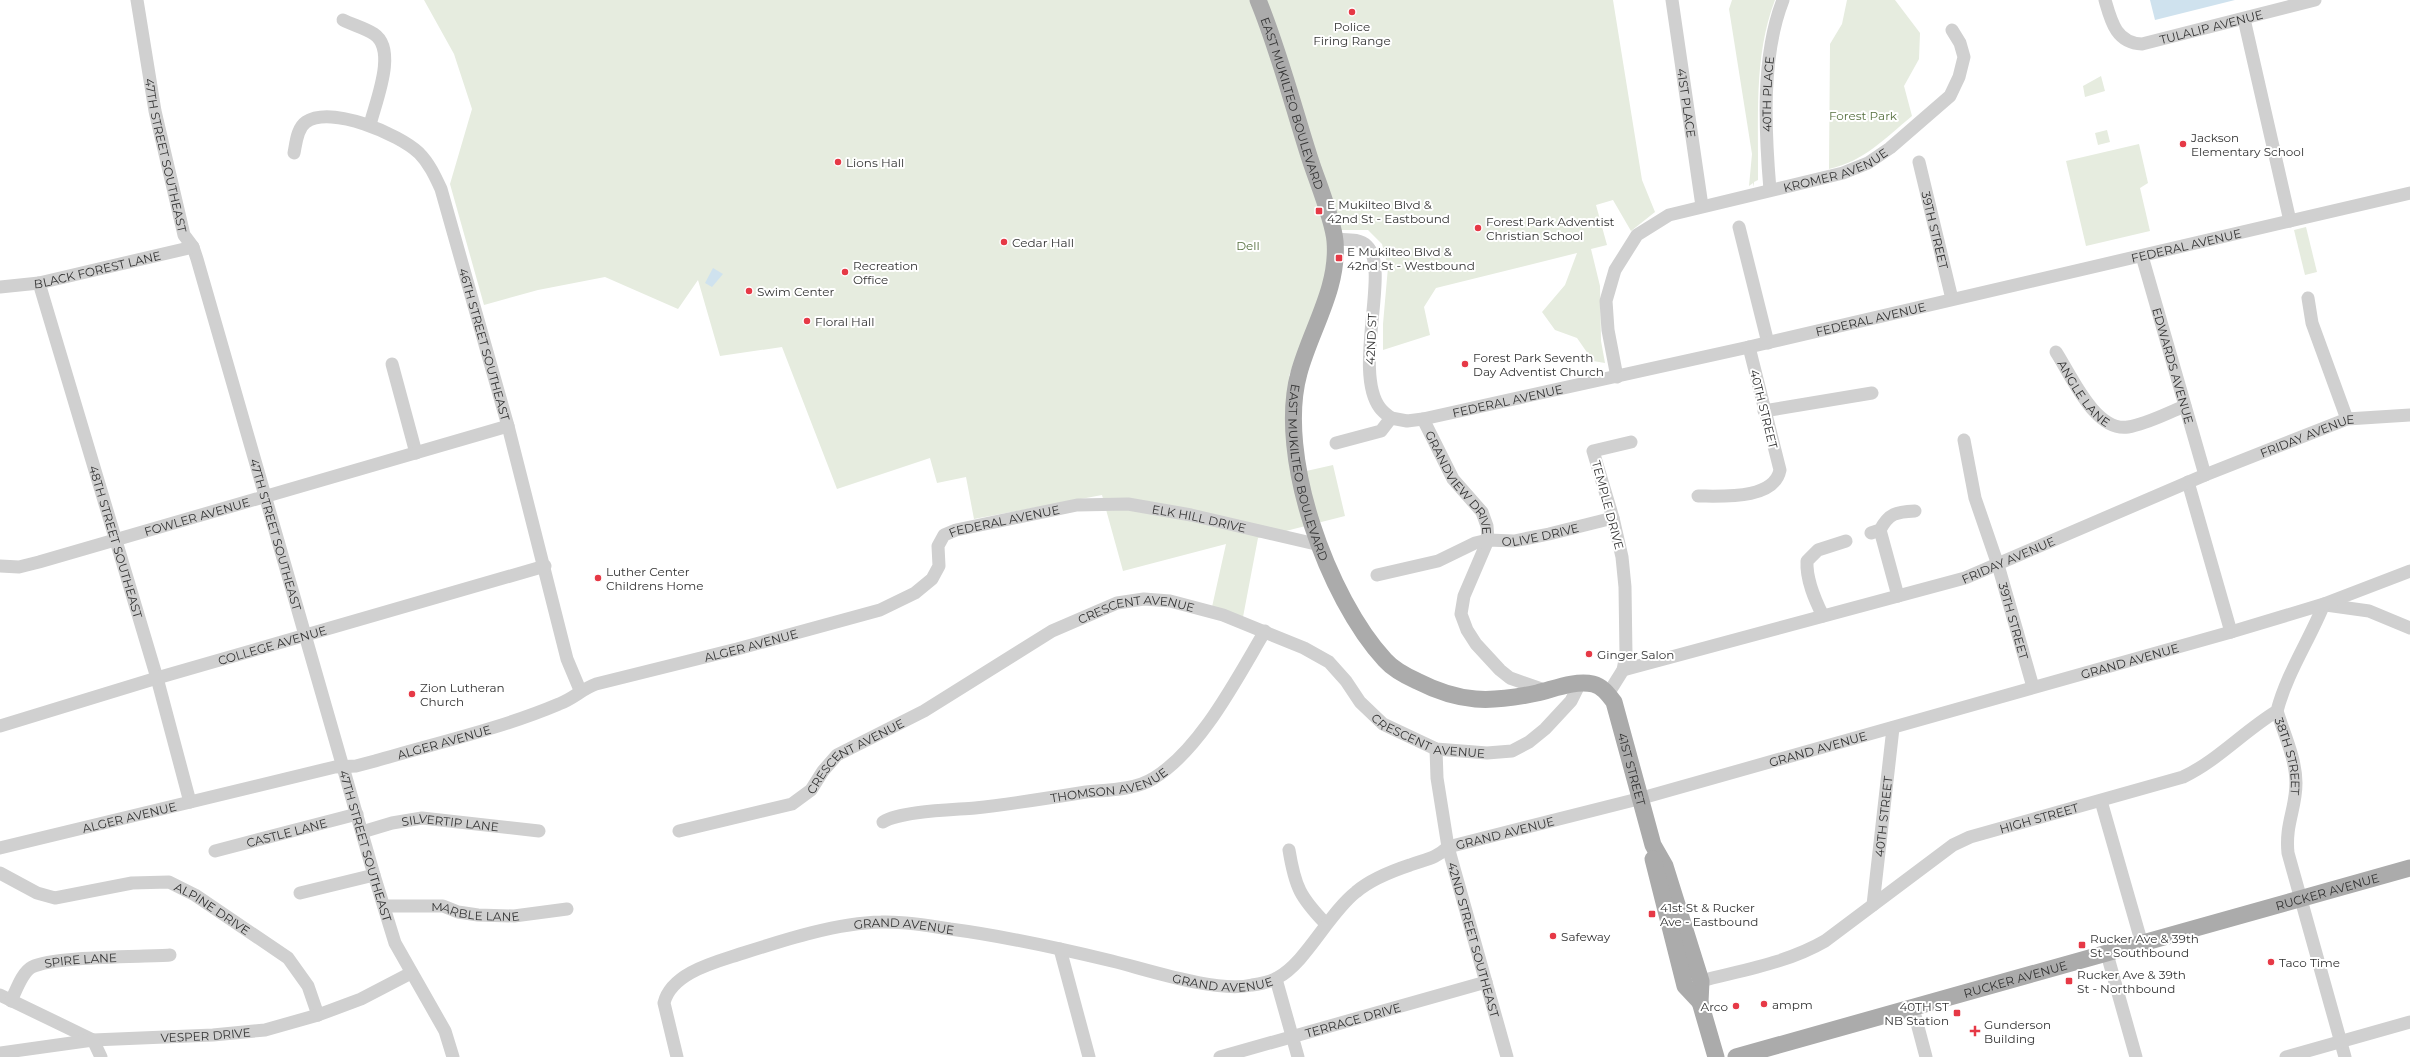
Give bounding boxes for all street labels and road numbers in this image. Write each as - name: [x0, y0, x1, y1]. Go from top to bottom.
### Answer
- street label: TULALIP AVENUE: [2158, 6, 2264, 47]
- street label: EAST MUKILTEO BOULEVARD: [1258, 15, 1328, 191]
- street label: 40TH PLACE: [1759, 55, 1777, 132]
- street label: 41ST PLACE: [1675, 67, 1699, 139]
- street label: 47TH STREET SOUTHEAST: [142, 77, 191, 234]
- street label: KROMER AVENUE: [1781, 144, 1890, 195]
- street label: 39TH STREET: [1919, 190, 1952, 271]
- street label: FEDERAL AVENUE: [2129, 225, 2243, 265]
- street label: BLACK FOREST LANE: [33, 247, 162, 291]
- street label: 46TH STREET SOUTHEAST: [456, 266, 514, 422]
- street label: FEDERAL AVENUE: [1814, 299, 1927, 339]
- street label: EDWARDS AVENUE: [2150, 306, 2197, 425]
- street label: 42ND ST: [1363, 313, 1379, 365]
- street label: ANGLE LANE: [2055, 357, 2113, 430]
- street label: 40TH STREET: [1747, 368, 1781, 450]
- street label: FEDERAL AVENUE: [1451, 381, 1564, 420]
- street label: EAST MUKILTEO BOULEVARD: [1286, 383, 1332, 563]
- street label: FRIDAY AVENUE: [2258, 411, 2355, 460]
- street label: GRANDVIEW DRIVE: [1422, 428, 1495, 535]
- street label: 47TH STREET SOUTHEAST: [247, 457, 305, 612]
- street label: TEMPLE DRIVE: [1589, 459, 1627, 551]
- street label: 48TH STREET SOUTHEAST: [86, 464, 146, 620]
- street label: FOWLER AVENUE: [142, 494, 251, 539]
- street label: FEDERAL AVENUE: [946, 501, 1061, 540]
- street label: ELK HILL DRIVE: [1151, 501, 1248, 535]
- street label: OLIVE DRIVE: [1501, 519, 1580, 549]
- street label: FRIDAY AVENUE: [1959, 533, 2057, 586]
- street label: 39TH STREET: [1996, 581, 2032, 661]
- street label: CRESCENT AVENUE: [1075, 591, 1196, 627]
- street label: COLLEGE AVENUE: [216, 622, 328, 668]
- street label: ALGER AVENUE: [702, 625, 799, 664]
- street label: GRAND AVENUE: [2079, 640, 2180, 682]
- street label: CRESCENT AVENUE: [1368, 710, 1486, 760]
- street label: CRESCENT AVENUE: [803, 715, 906, 797]
- street label: 38TH STREET: [2272, 715, 2304, 796]
- street label: ALGER AVENUE: [395, 721, 493, 762]
- street label: GRAND AVENUE: [1767, 728, 1868, 769]
- street label: 41ST STREET: [1615, 731, 1649, 807]
- street label: THOMSON AVENUE: [1049, 764, 1170, 805]
- street label: 47TH STREET SOUTHEAST: [337, 768, 395, 924]
- street label: 40TH STREET: [1871, 775, 1895, 858]
- street label: ALGER AVENUE: [81, 798, 178, 835]
- street label: HIGH STREET: [1998, 799, 2080, 836]
- street label: SILVERTIP LANE: [400, 810, 500, 834]
- street label: GRAND AVENUE: [1454, 813, 1556, 852]
- street label: CASTLE LANE: [245, 815, 329, 850]
- street label: 42ND STREET SOUTHEAST: [1445, 860, 1503, 1019]
- street label: RUCKER AVENUE: [2274, 870, 2381, 913]
- street label: ALPINE DRIVE: [172, 879, 253, 938]
- street label: MARBLE LANE: [431, 899, 520, 924]
- street label: GRAND AVENUE: [853, 914, 955, 937]
- street label: SPIRE LANE: [43, 949, 117, 970]
- street label: RUCKER AVENUE: [1962, 957, 2069, 1000]
- street label: GRAND AVENUE: [1171, 970, 1275, 994]
- street label: TERRACE DRIVE: [1303, 999, 1402, 1040]
- street label: VESPER DRIVE: [160, 1024, 251, 1045]

